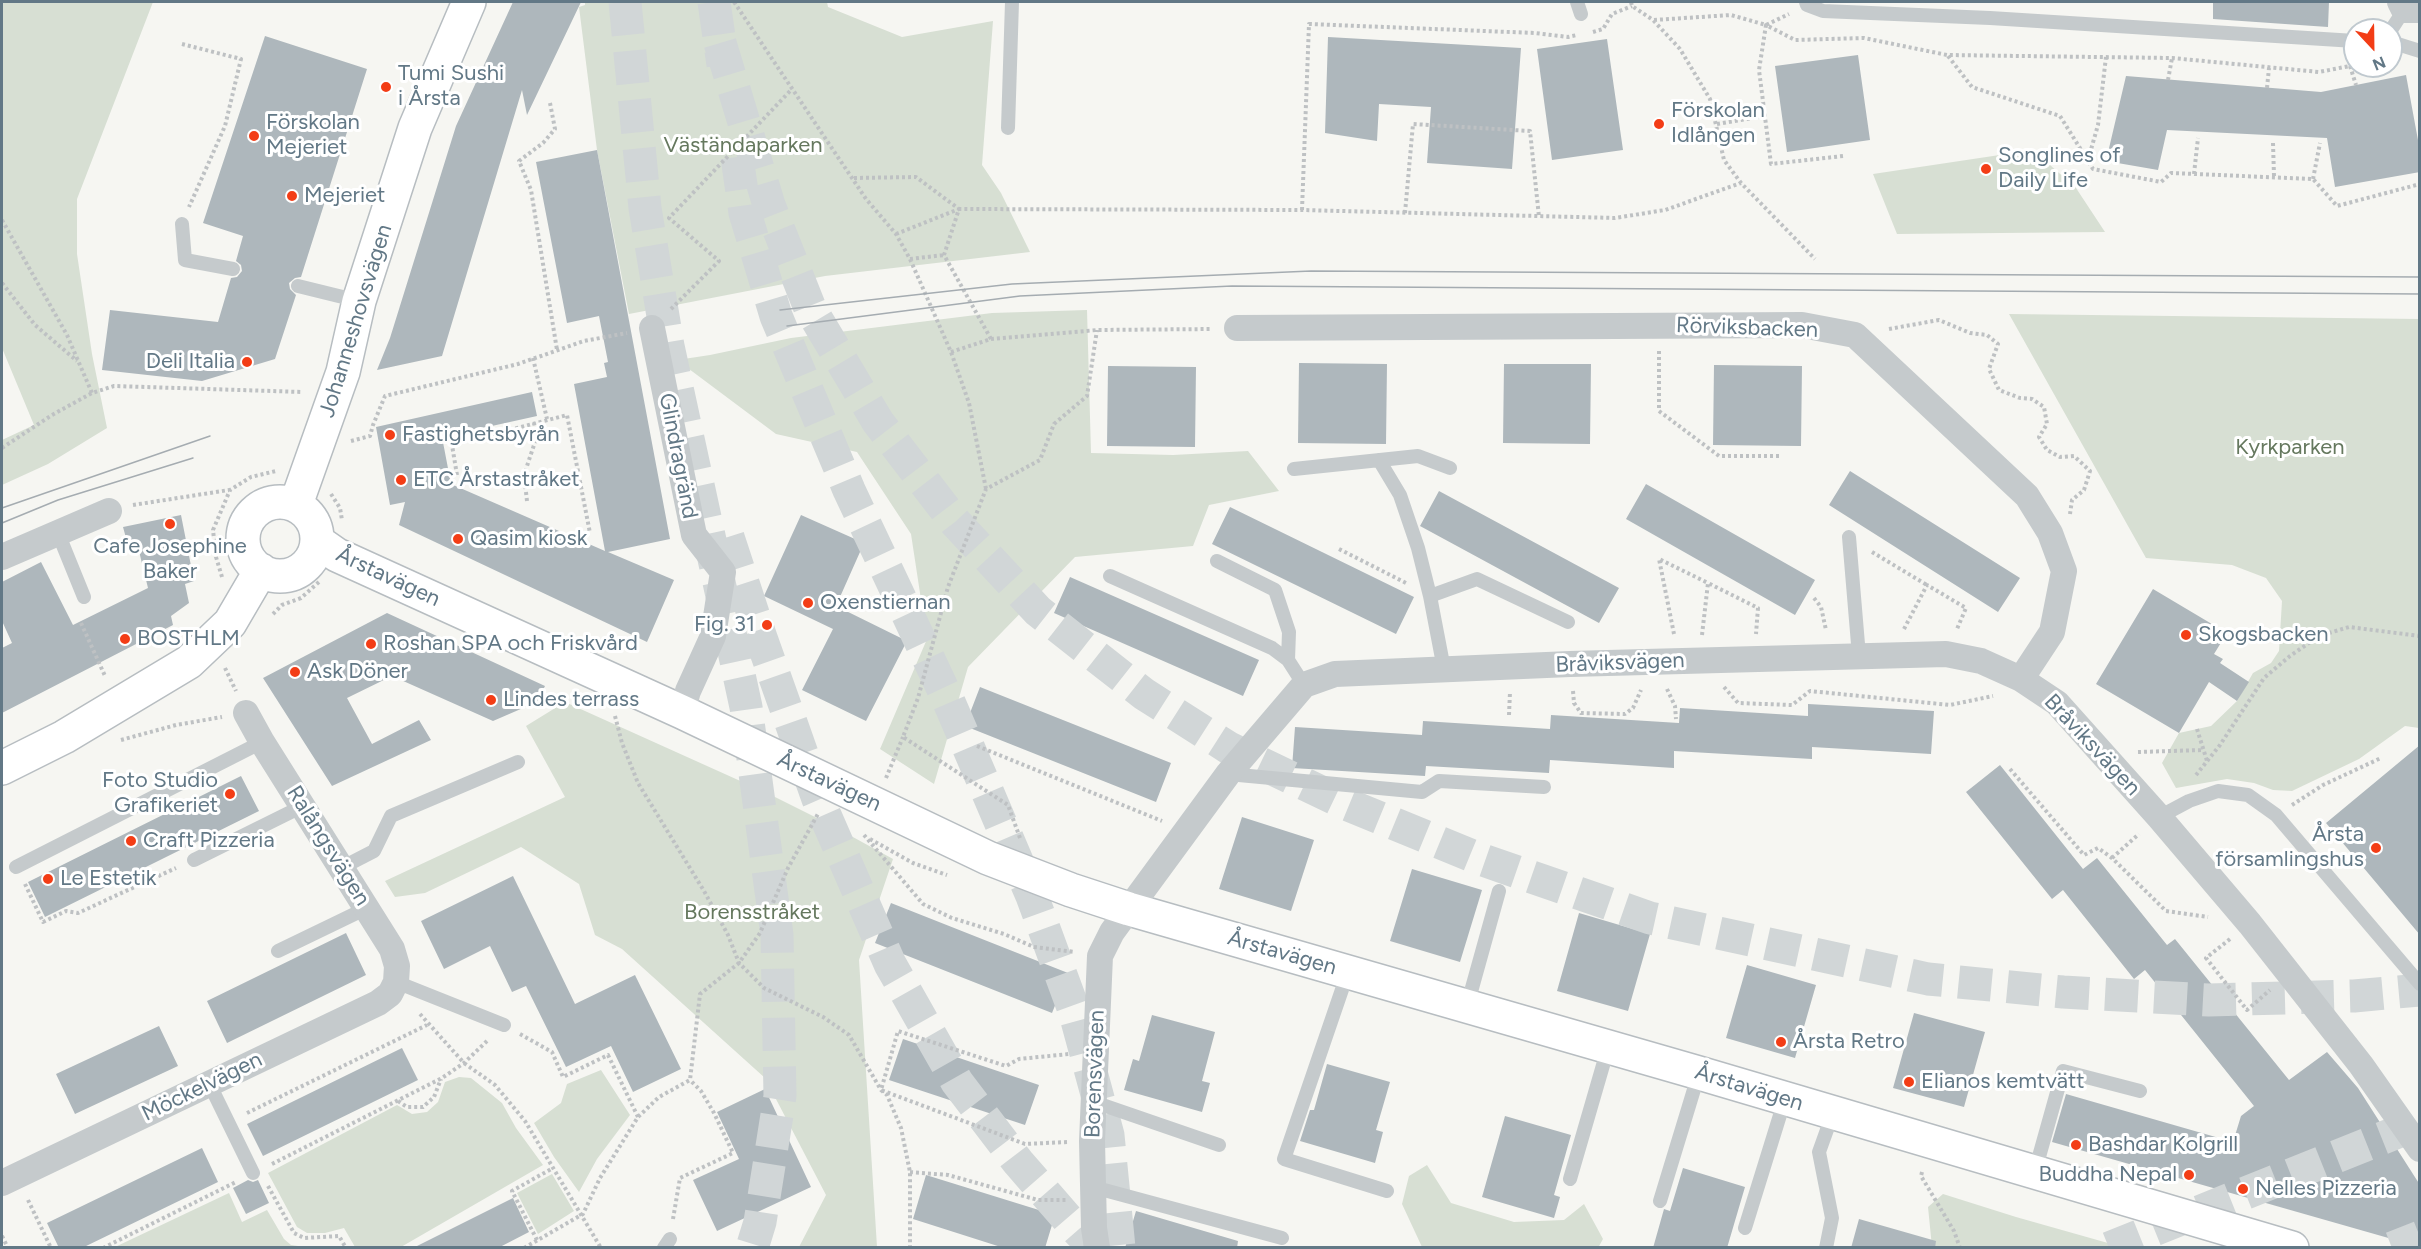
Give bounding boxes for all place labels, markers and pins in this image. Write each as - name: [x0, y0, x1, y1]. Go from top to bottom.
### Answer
- place label: Tumi Sushi i Årsta: [398, 61, 504, 112]
- marker: Tumi Sushi i Årsta: [379, 80, 393, 94]
- place label: Förskolan Idlången: [1671, 98, 1765, 150]
- place label: Förskolan Mejeriet: [266, 110, 360, 162]
- marker: Förskolan Idlången: [1652, 117, 1666, 131]
- marker: Förskolan Mejeriet: [247, 129, 261, 143]
- place label: Songlines of Daily Life: [1998, 143, 2120, 194]
- marker: Songlines of Daily Life: [1979, 162, 1993, 176]
- place label: Mejeriet: [304, 183, 385, 209]
- marker: Mejeriet: [285, 189, 299, 203]
- place label: Deli Italia: [146, 349, 235, 375]
- marker: Deli Italia: [240, 355, 254, 369]
- place label: Fastighetsbyrån: [402, 422, 560, 448]
- marker: Fastighetsbyrån: [383, 428, 397, 442]
- place label: ETC Årstastråket: [413, 467, 579, 493]
- marker: ETC Årstastråket: [394, 473, 408, 487]
- marker: Cafe Josephine Baker: [163, 517, 177, 531]
- place label: Qasim kiosk: [470, 526, 587, 552]
- marker: Qasim kiosk: [451, 532, 465, 546]
- place label: Cafe Josephine Baker: [93, 534, 247, 586]
- place label: Oxenstiernan: [820, 590, 951, 616]
- marker: Oxenstiernan: [801, 596, 815, 610]
- place label: Fig. 31: [694, 612, 755, 638]
- marker: Fig. 31: [760, 618, 774, 632]
- place label: Skogsbacken: [2198, 622, 2329, 648]
- place label: BOSTHLM: [137, 626, 240, 652]
- marker: Skogsbacken: [2179, 628, 2193, 642]
- place label: Roshan SPA och Friskvård: [383, 631, 638, 657]
- marker: BOSTHLM: [118, 632, 132, 646]
- marker: Roshan SPA och Friskvård: [364, 637, 378, 651]
- place label: Ask Döner: [307, 659, 408, 685]
- marker: Ask Döner: [288, 665, 302, 679]
- place label: Lindes terrass: [503, 687, 639, 713]
- marker: Lindes terrass: [484, 693, 498, 707]
- place label: Foto Studio Grafikeriet: [102, 768, 218, 819]
- marker: Foto Studio Grafikeriet: [223, 787, 237, 801]
- place label: Årsta församlingshus: [2215, 822, 2364, 873]
- place label: Craft Pizzeria: [143, 828, 275, 854]
- marker: Craft Pizzeria: [124, 834, 138, 848]
- marker: Årsta församlingshus: [2369, 841, 2383, 855]
- place label: Le Estetik: [60, 866, 157, 892]
- marker: Le Estetik: [41, 872, 55, 886]
- place label: Årsta Retro: [1793, 1029, 1905, 1055]
- marker: Årsta Retro: [1774, 1035, 1788, 1049]
- place label: Elianos kemtvätt: [1921, 1069, 2085, 1095]
- marker: Elianos kemtvätt: [1902, 1075, 1916, 1089]
- place label: Bashdar Kolgrill: [2088, 1132, 2238, 1158]
- marker: Bashdar Kolgrill: [2069, 1138, 2083, 1152]
- place label: Buddha Nepal: [2038, 1162, 2177, 1188]
- marker: Buddha Nepal: [2182, 1168, 2196, 1182]
- place label: Nelles Pizzeria: [2255, 1176, 2397, 1202]
- marker: Nelles Pizzeria: [2236, 1182, 2250, 1196]

